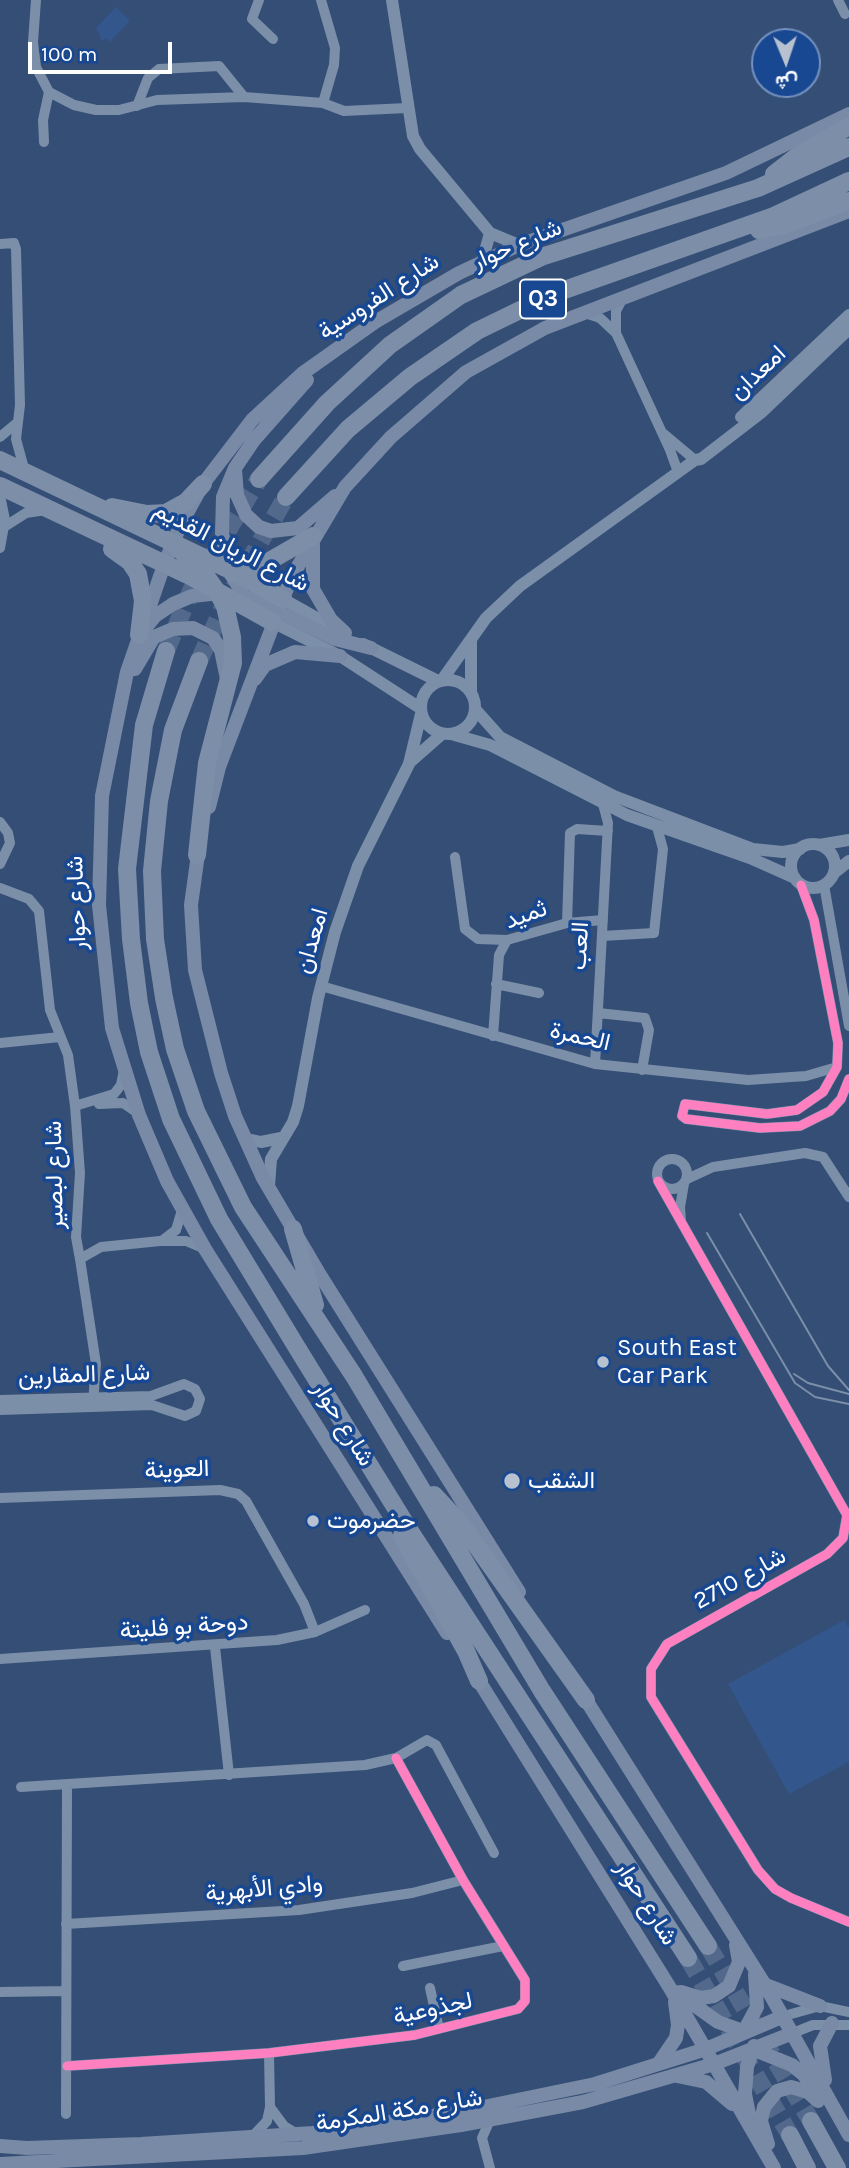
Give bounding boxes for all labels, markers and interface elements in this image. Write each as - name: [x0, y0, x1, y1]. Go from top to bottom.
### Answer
- scale bar: [32, 28, 175, 72]
- north arrow: [751, 28, 821, 98]
- text: 100 m: [41, 42, 98, 66]
- text: ش: [775, 71, 798, 93]
- street label: شارع حوار: [468, 213, 566, 277]
- street label: شارع الفروسية: [313, 247, 445, 347]
- road number: Q3: [520, 280, 566, 318]
- street label: امعدان: [724, 340, 792, 406]
- street label: شارع الريان القديم: [148, 495, 314, 599]
- street label: شارع حوار: [61, 855, 93, 951]
- street label: ثميد: [501, 894, 551, 936]
- street label: امعدان: [289, 905, 335, 977]
- street label: العب: [564, 921, 596, 971]
- street label: الحمرة: [547, 1016, 613, 1058]
- street label: شارع لبصير: [40, 1120, 70, 1230]
- place label: South East Car Park: [617, 1334, 737, 1390]
- marker: South East Car Park: [595, 1354, 611, 1370]
- street label: شارع المقارين: [17, 1358, 151, 1392]
- street label: شارع حوار: [306, 1376, 380, 1472]
- street label: العوينة: [144, 1454, 210, 1486]
- place label: الشقب: [528, 1467, 595, 1495]
- marker: الشقب: [502, 1471, 522, 1491]
- place label: حضرموت: [327, 1507, 416, 1535]
- marker: حضرموت: [305, 1513, 321, 1529]
- street label: شارع 2710: [689, 1542, 791, 1616]
- street label: دوحة بو فليتة: [119, 1608, 249, 1646]
- street label: شارع حوار: [609, 1855, 683, 1951]
- street label: وادي الأبهرية: [204, 1870, 324, 1908]
- street label: لجذوعية: [391, 1987, 475, 2031]
- street label: شارع مكة المكرمة: [314, 2084, 484, 2138]

